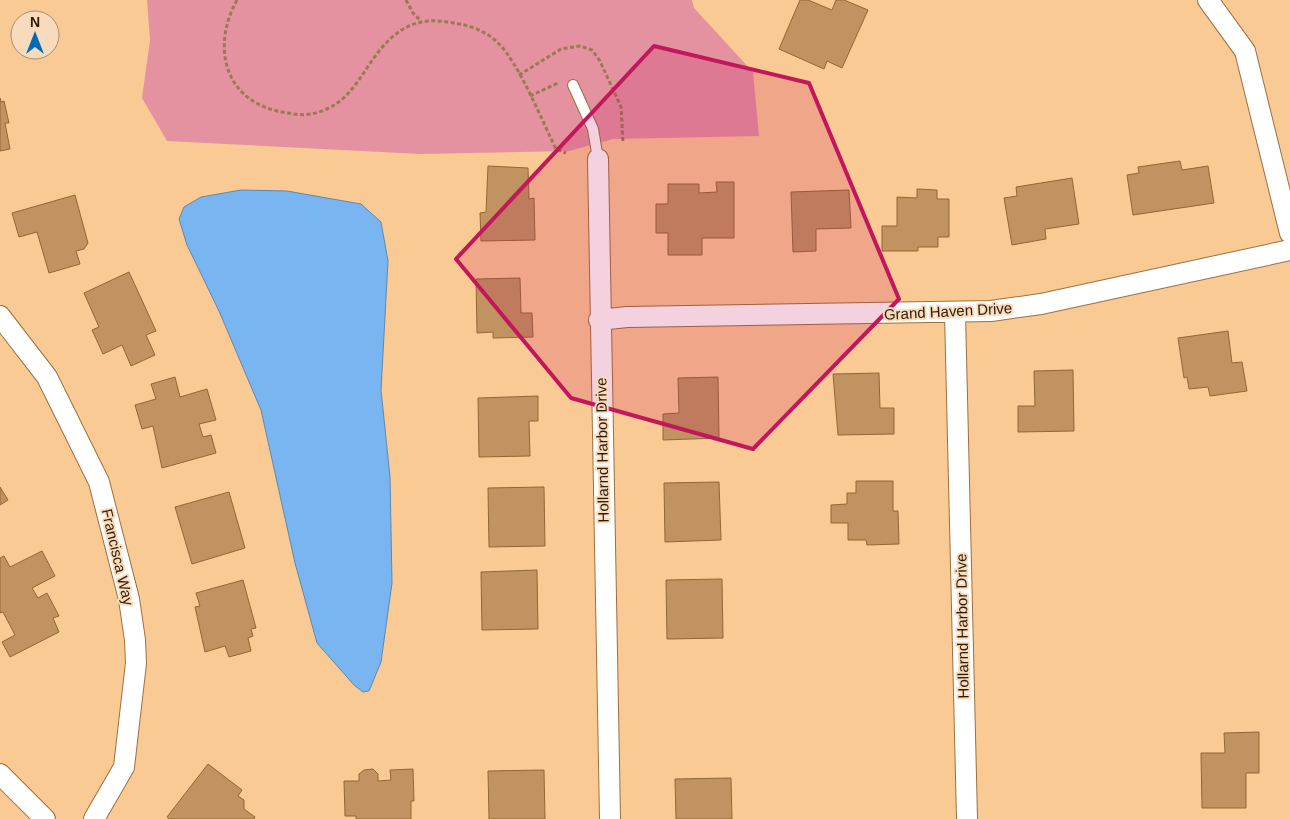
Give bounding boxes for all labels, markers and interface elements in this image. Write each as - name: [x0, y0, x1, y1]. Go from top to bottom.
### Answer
- north arrow: [10, 10, 60, 60]
- text: N: [30, 14, 40, 30]
- street label: Grand Haven Drive: [883, 299, 1013, 323]
- street label: Hollarnd Harbor Drive: [592, 377, 612, 523]
- street label: Francisca Way: [99, 507, 137, 607]
- street label: Hollarnd Harbor Drive: [952, 553, 972, 699]

